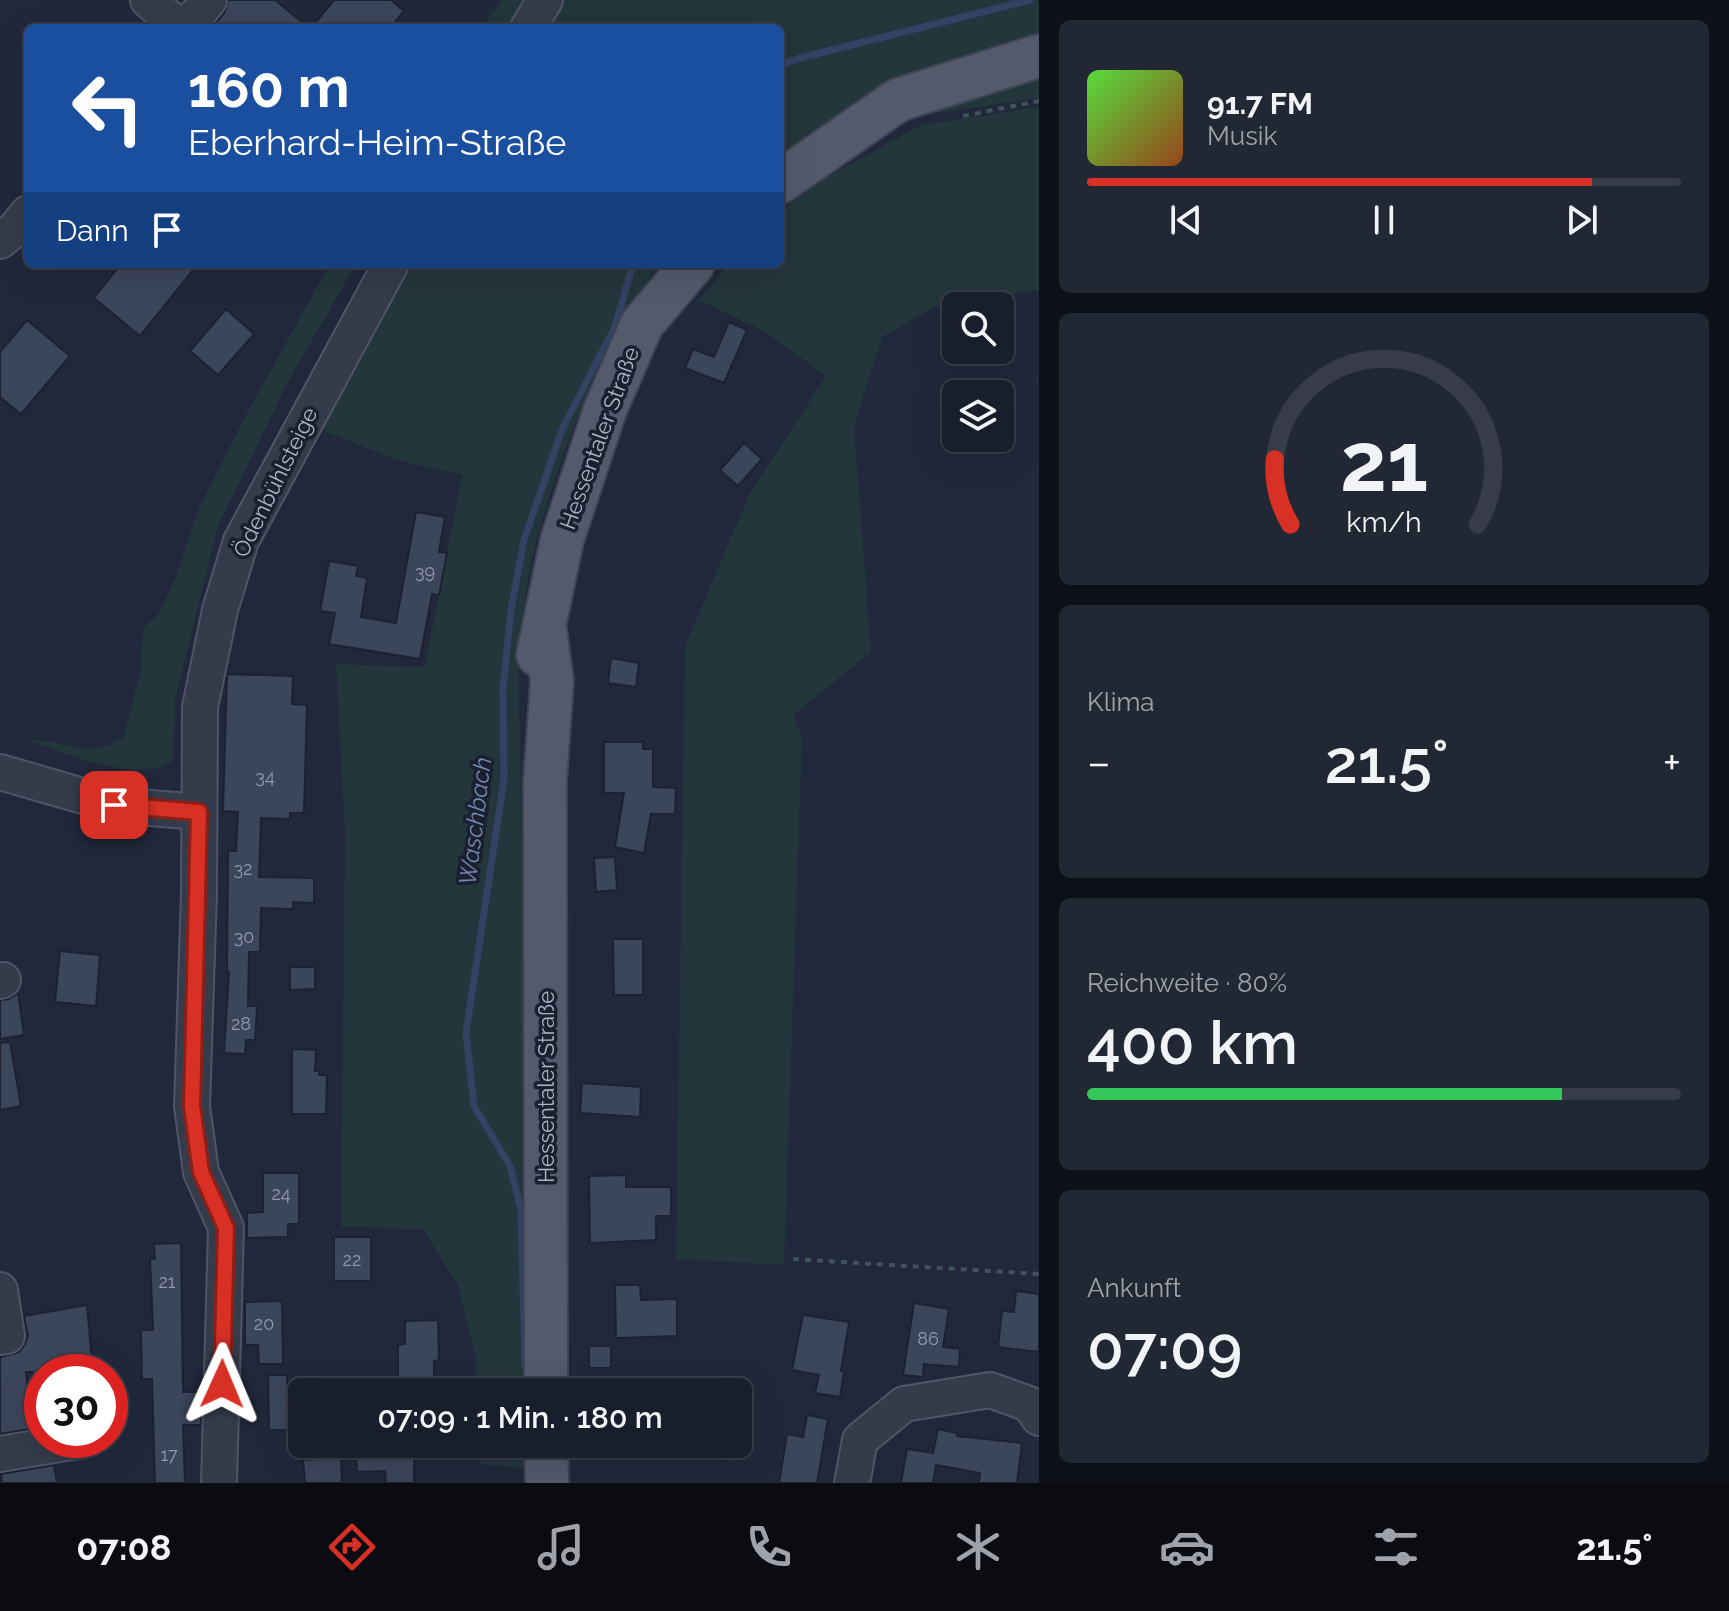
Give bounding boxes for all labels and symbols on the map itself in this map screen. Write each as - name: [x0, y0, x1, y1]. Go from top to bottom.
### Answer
- street label: Hessentaler Straße: [554, 343, 644, 533]
- street label: Ödenbühlsteige: [227, 403, 323, 561]
- house number: 39: [415, 561, 435, 582]
- water label: Waschbach: [453, 755, 497, 887]
- house number: 34: [255, 766, 275, 787]
- pin: [80, 771, 148, 839]
- house number: 32: [234, 858, 253, 879]
- house number: 30: [234, 926, 254, 947]
- street label: Hessentaler Straße: [533, 991, 559, 1183]
- house number: 28: [231, 1013, 251, 1034]
- house number: 24: [271, 1183, 291, 1204]
- house number: 22: [343, 1249, 361, 1270]
- house number: 21: [158, 1271, 176, 1292]
- house number: 20: [254, 1313, 274, 1334]
- house number: 86: [917, 1328, 939, 1349]
- position arrow: [180, 1342, 264, 1426]
- speed limit sign: 30: [24, 1354, 128, 1458]
- house number: 17: [160, 1444, 178, 1465]

